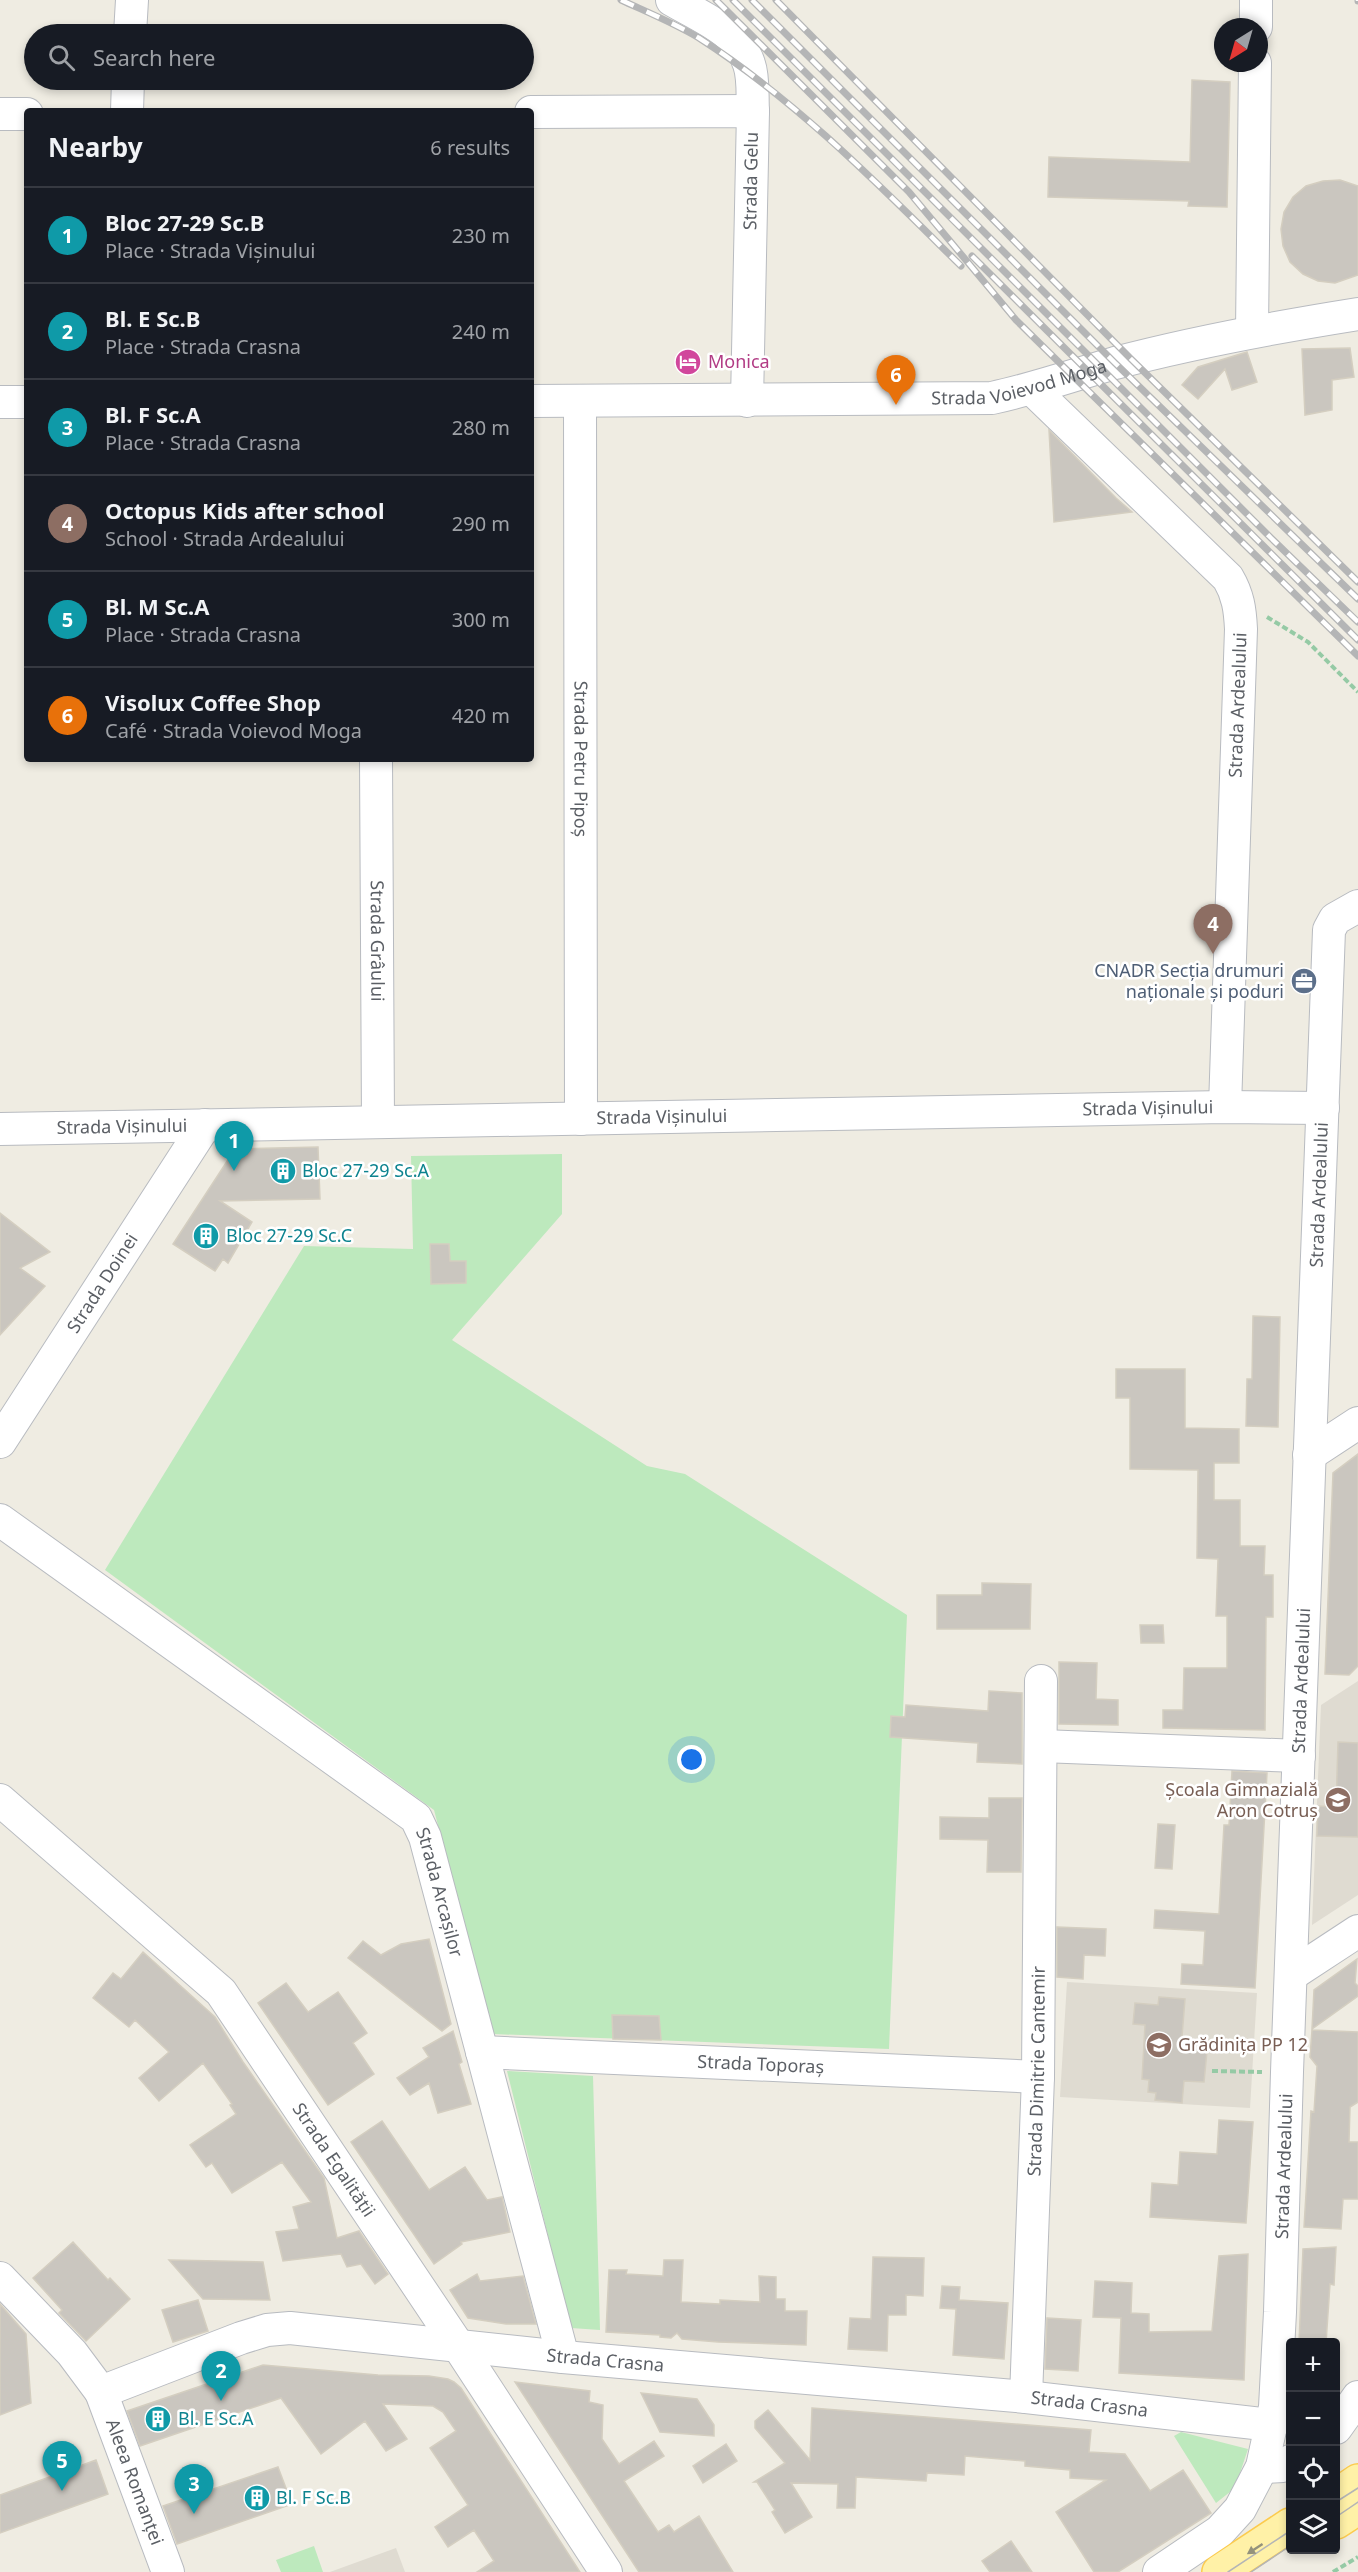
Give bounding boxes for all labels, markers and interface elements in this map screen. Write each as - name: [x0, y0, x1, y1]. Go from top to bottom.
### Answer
- north arrow: [1214, 18, 1268, 72]
- search box: [24, 24, 534, 90]
- icon: search: [45, 41, 78, 74]
- text: Search here: [93, 42, 215, 72]
- text: Nearby: [48, 129, 143, 165]
- street label: Strada Gelu: [737, 132, 763, 230]
- text: 6 results: [430, 134, 510, 161]
- text: Bloc 27-29 Sc.B: [105, 207, 264, 237]
- text: 1: [62, 222, 73, 249]
- text: 230 m: [452, 222, 510, 249]
- text: Place · Strada Vișinului: [105, 237, 315, 264]
- text: Bl. E Sc.B: [105, 303, 200, 333]
- text: 2: [62, 318, 73, 345]
- text: 240 m: [452, 318, 510, 345]
- text: Place · Strada Crasna: [105, 333, 301, 360]
- hotel icon: Monica: [673, 347, 703, 377]
- place label: Monica: [708, 349, 770, 373]
- street label: Strada Voievod Moga: [931, 353, 1109, 409]
- pin: 6: [876, 356, 916, 405]
- text: Bl. F Sc.A: [105, 399, 201, 429]
- text: 3: [62, 414, 73, 441]
- text: 280 m: [452, 414, 510, 441]
- text: Place · Strada Crasna: [105, 429, 301, 456]
- text: Octopus Kids after school: [105, 495, 385, 525]
- text: 4: [62, 510, 73, 537]
- text: 290 m: [452, 510, 510, 537]
- text: School · Strada Ardealului: [105, 525, 345, 552]
- text: Bl. M Sc.A: [105, 591, 209, 621]
- text: 5: [62, 606, 73, 633]
- text: 300 m: [452, 606, 510, 633]
- text: Place · Strada Crasna: [105, 621, 301, 648]
- street label: Strada Ardealului: [1222, 632, 1252, 778]
- street label: Strada Petru Pipoș: [569, 681, 594, 837]
- text: Visolux Coffee Shop: [105, 687, 321, 717]
- text: 6: [62, 702, 73, 729]
- text: 420 m: [452, 702, 510, 729]
- text: Café · Strada Voievod Moga: [105, 717, 362, 744]
- street label: Strada Grâului: [366, 880, 390, 1002]
- pin: 4: [1194, 904, 1232, 954]
- place label: CNADR Secția drumuri naționale și poduri: [1094, 958, 1284, 1003]
- office icon: CNADR Secția drumuri naționale și poduri: [1289, 966, 1319, 996]
- street label: Strada Vișinului: [1082, 1094, 1213, 1121]
- street label: Strada Vișinului: [596, 1103, 728, 1129]
- street label: Strada Vișinului: [56, 1113, 188, 1139]
- pin: 1: [214, 1122, 254, 1171]
- street label: Strada Ardealului: [1304, 1122, 1333, 1268]
- building icon: Bloc 27-29 Sc.A: [268, 1156, 298, 1186]
- place label: Bloc 27-29 Sc.A: [302, 1158, 430, 1182]
- building icon: Bloc 27-29 Sc.C: [191, 1221, 221, 1251]
- place label: Bloc 27-29 Sc.C: [226, 1223, 352, 1247]
- street label: Strada Doinei: [61, 1228, 143, 1337]
- street label: Strada Ardealului: [1286, 1607, 1315, 1754]
- your location: [677, 1745, 706, 1774]
- place label: Școala Gimnazială Aron Cotruș: [1165, 1777, 1318, 1822]
- school or university icon: Școala Gimnazială Aron Cotruș: [1323, 1785, 1353, 1815]
- street label: Strada Arcașilor: [411, 1823, 469, 1960]
- street label: Strada Dimitrie Cantemir: [1021, 1965, 1050, 2177]
- school or university icon: Grădinița PP 12: [1144, 2030, 1174, 2060]
- place label: Grădinița PP 12: [1178, 2032, 1308, 2056]
- street label: Strada Toporaș: [697, 2049, 825, 2078]
- street label: Strada Ardealului: [1269, 2093, 1297, 2239]
- street label: Strada Egalității: [288, 2098, 381, 2221]
- map controls: [1286, 2338, 1340, 2554]
- button: +: [1286, 2338, 1340, 2392]
- street label: Strada Crasna: [546, 2342, 665, 2377]
- pin: 2: [202, 2352, 240, 2401]
- street label: Strada Crasna: [1030, 2385, 1149, 2422]
- button: −: [1286, 2392, 1340, 2446]
- building icon: Bl. E Sc.A: [143, 2404, 173, 2434]
- place label: Bl. E Sc.A: [178, 2406, 254, 2430]
- street label: Aleea Romanței: [101, 2415, 170, 2548]
- pin: 5: [42, 2442, 82, 2491]
- button: locate: [1286, 2446, 1340, 2500]
- pin: 3: [174, 2464, 214, 2514]
- building icon: Bl. F Sc.B: [242, 2483, 272, 2513]
- place label: Bl. F Sc.B: [276, 2485, 351, 2509]
- button: layers: [1286, 2500, 1340, 2554]
- one-way arrow: [1247, 2543, 1263, 2554]

